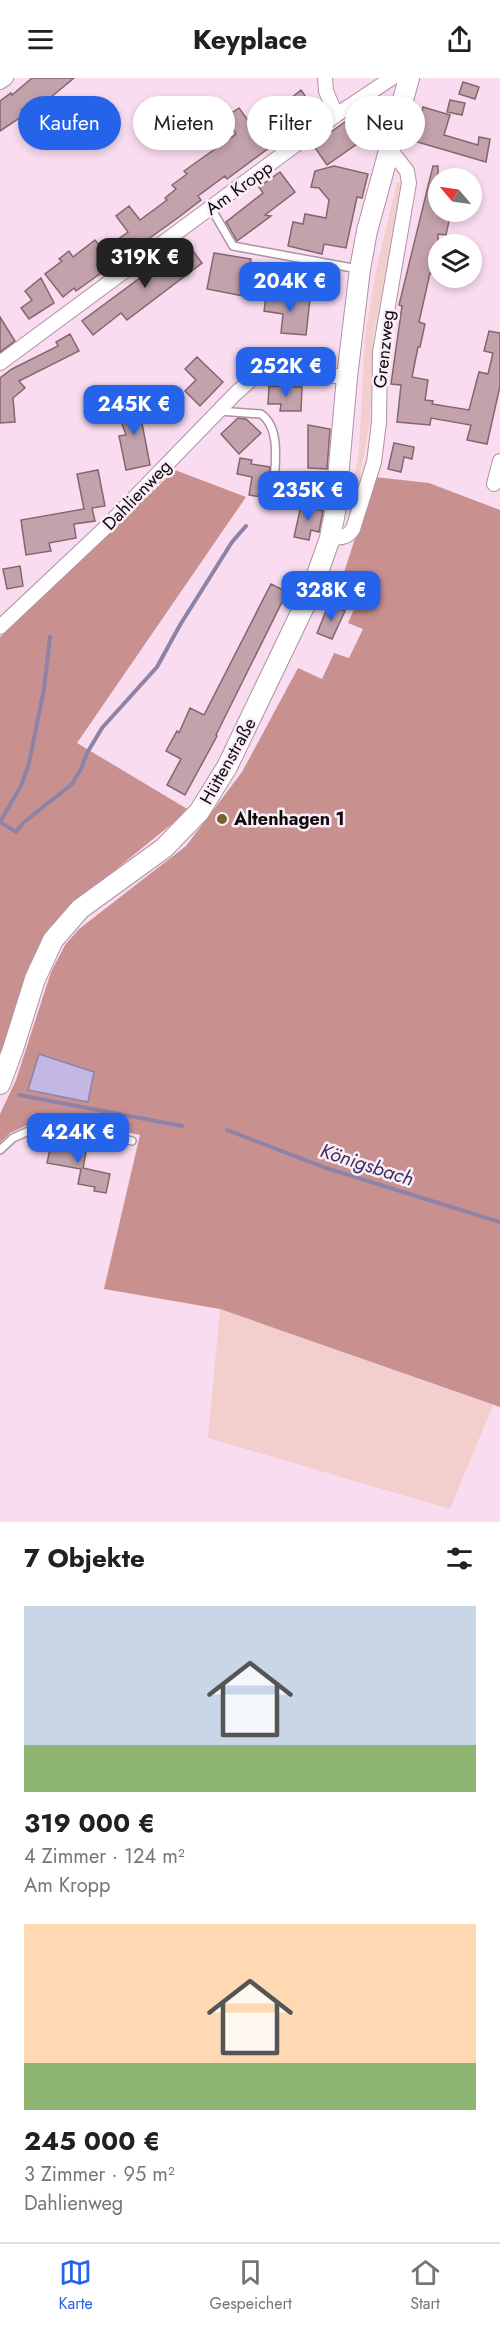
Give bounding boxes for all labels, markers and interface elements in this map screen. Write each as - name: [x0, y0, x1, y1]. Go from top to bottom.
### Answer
- text: Keyplace: [193, 20, 307, 59]
- icon: menu: [24, 23, 57, 56]
- icon: share: [443, 23, 476, 56]
- chip: Kaufen: [18, 96, 121, 150]
- chip: Mieten: [133, 96, 235, 150]
- chip: Filter: [247, 96, 333, 150]
- chip: Neu: [345, 96, 425, 150]
- street label: Am Kropp: [200, 155, 278, 221]
- north arrow: [428, 168, 482, 222]
- map controls: [428, 168, 482, 288]
- button: layers: [428, 234, 482, 288]
- pin: 319K €: [96, 238, 194, 289]
- text: 319K €: [110, 243, 180, 272]
- pin: 204K €: [241, 262, 339, 313]
- text: 204K €: [253, 267, 327, 296]
- street label: Grenzweg: [367, 309, 401, 389]
- pin: 252K €: [237, 347, 335, 398]
- text: 252K €: [250, 352, 322, 381]
- pin: 245K €: [85, 385, 183, 436]
- text: 245K €: [97, 390, 171, 419]
- street label: Dahlienweg: [97, 454, 177, 536]
- pin: 235K €: [259, 471, 357, 522]
- text: 235K €: [272, 476, 344, 505]
- pin: 328K €: [282, 571, 380, 622]
- text: 328K €: [295, 576, 367, 605]
- street label: Hüttenstraße: [193, 713, 263, 809]
- place label: Altenhagen 1: [233, 806, 345, 832]
- marker: Altenhagen 1: [215, 812, 229, 826]
- pin: 424K €: [29, 1113, 127, 1164]
- text: 424K €: [41, 1118, 115, 1147]
- water label: Königsbach: [317, 1136, 417, 1194]
- text: 7 Objekte: [24, 1539, 145, 1577]
- icon: filters: [443, 1542, 476, 1575]
- icon: home: [196, 1645, 304, 1753]
- text: 319 000 €: [24, 1804, 155, 1842]
- text: 4 Zimmer · 124 m²: [24, 1842, 185, 1871]
- text: Am Kropp: [24, 1871, 110, 1900]
- icon: home: [196, 1963, 304, 2071]
- text: 245 000 €: [24, 2122, 160, 2160]
- text: 3 Zimmer · 95 m²: [24, 2160, 175, 2189]
- text: Dahlienweg: [24, 2189, 123, 2218]
- tab: Karte: [58, 2256, 93, 2315]
- tab: Gespeichert: [210, 2256, 292, 2315]
- tab: Start: [409, 2256, 442, 2315]

